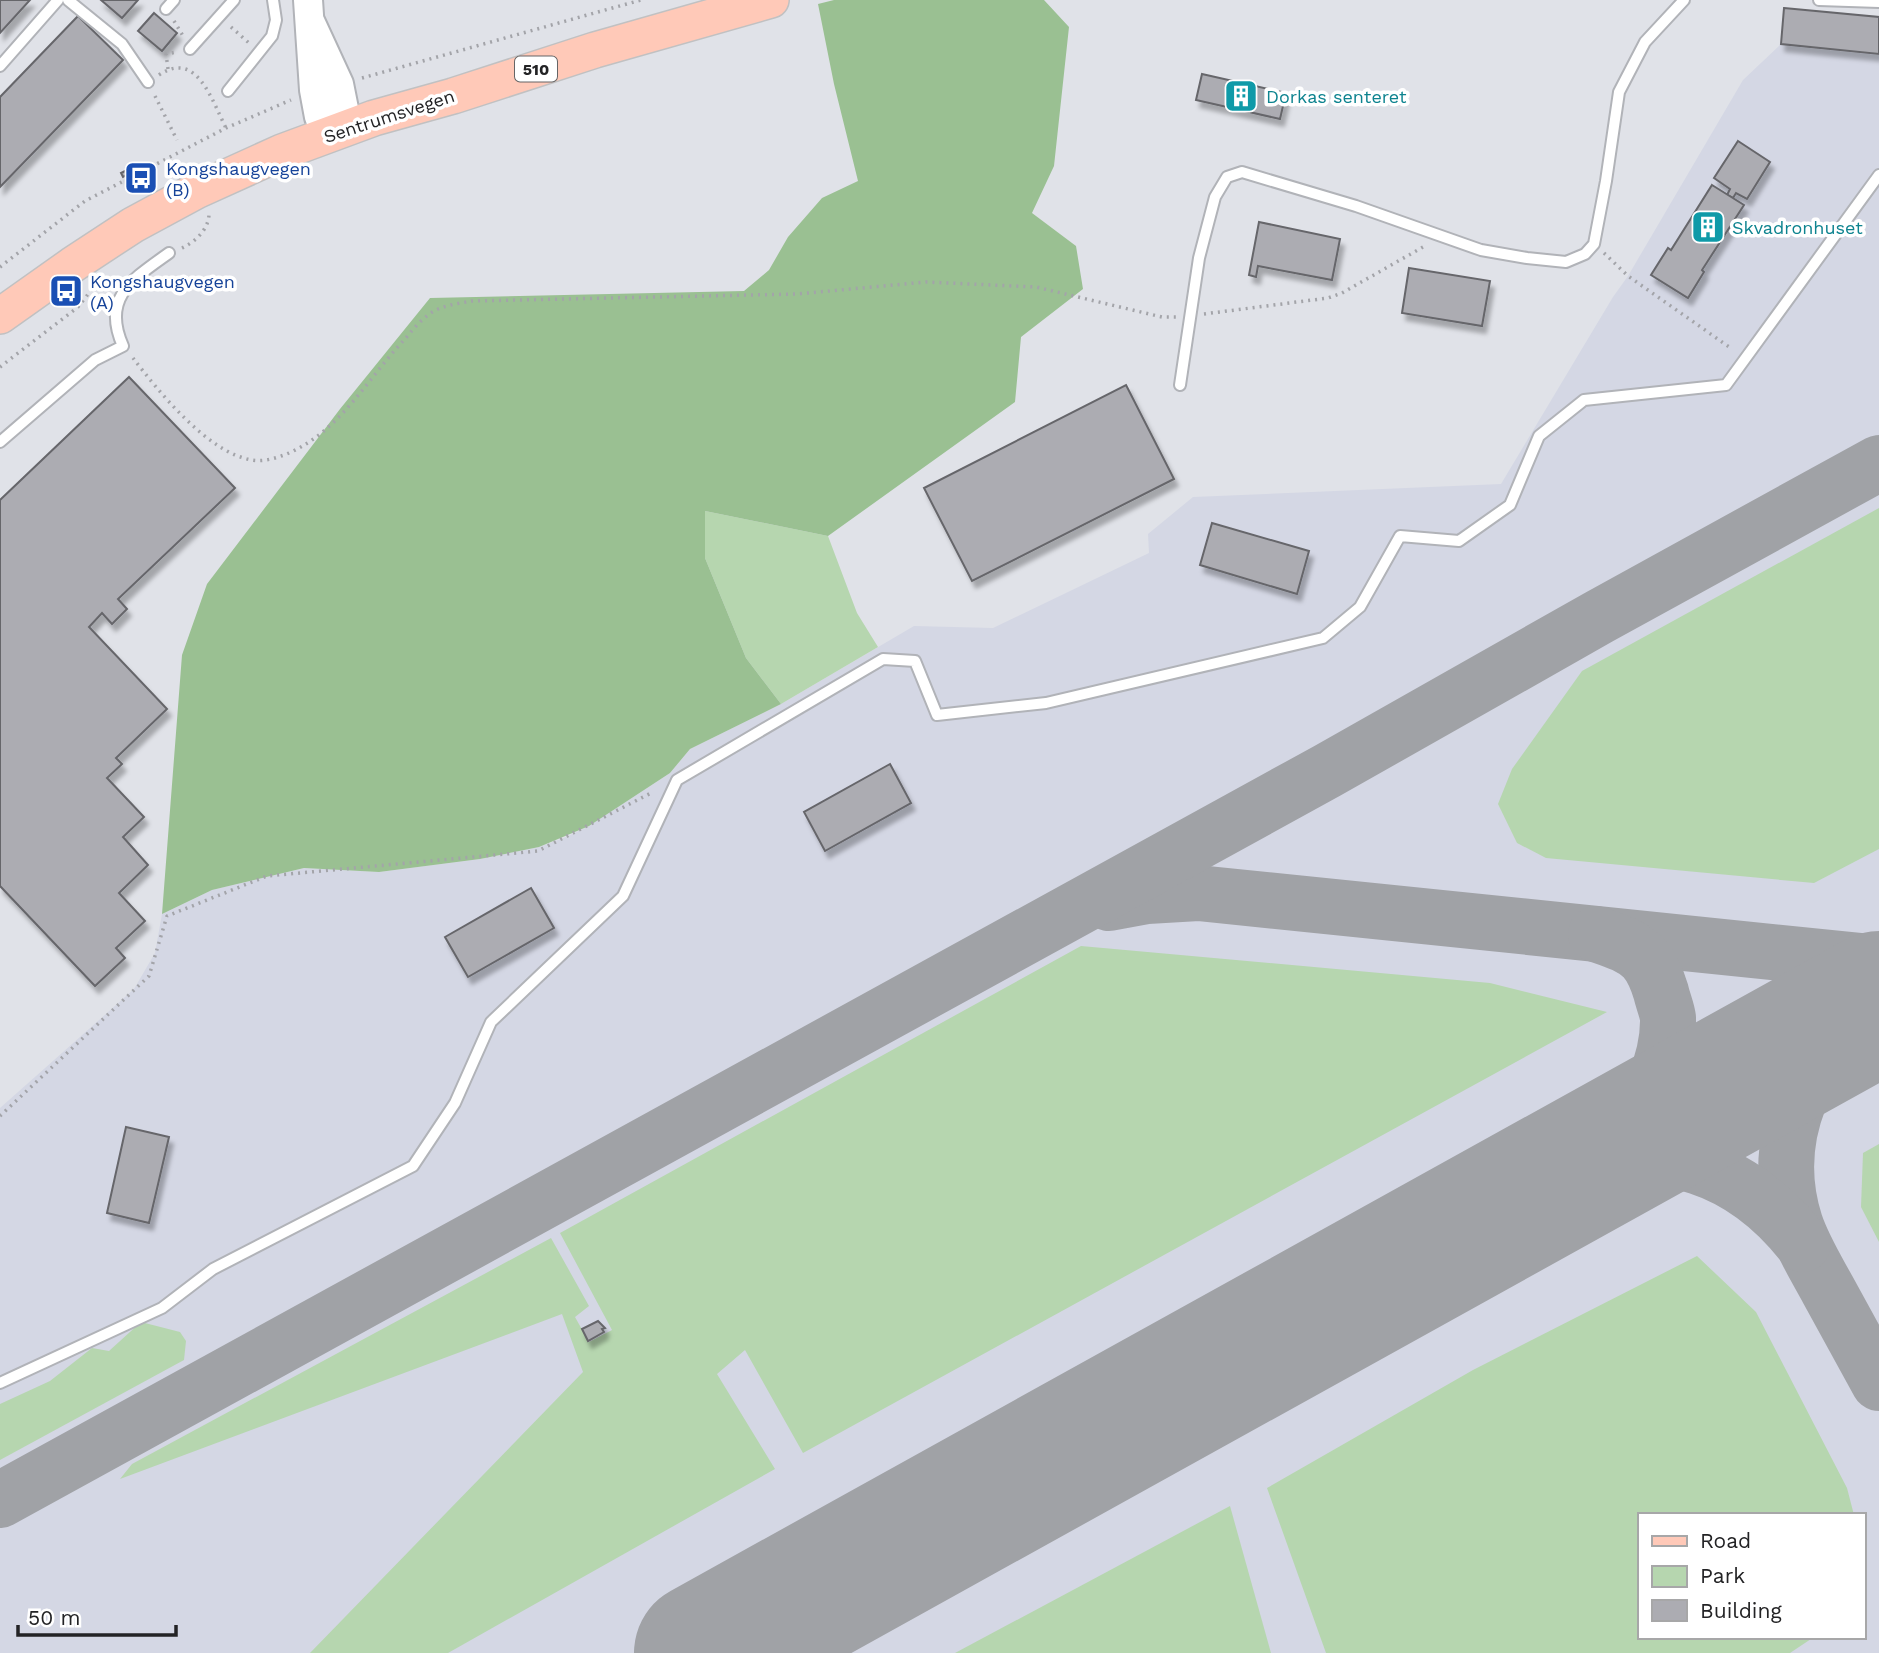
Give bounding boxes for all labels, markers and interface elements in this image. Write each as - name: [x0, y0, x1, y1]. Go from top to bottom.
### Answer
- road number: 510: [515, 57, 557, 82]
- building icon: Dorkas senteret: [1222, 77, 1260, 115]
- street label: Sentrumsvegen: [321, 85, 457, 147]
- place label: Dorkas senteret: [1266, 86, 1407, 107]
- place label: Kongshaugvegen (B): [166, 158, 311, 200]
- bus stop icon: Kongshaugvegen (B): [122, 159, 160, 197]
- building icon: Skvadronhuset: [1689, 208, 1727, 246]
- place label: Skvadronhuset: [1732, 217, 1863, 238]
- place label: Kongshaugvegen (A): [90, 271, 235, 313]
- bus stop icon: Kongshaugvegen (A): [47, 272, 85, 310]
- legend: [1638, 1513, 1865, 1639]
- text: Road: [1700, 1528, 1751, 1553]
- text: Park: [1700, 1563, 1745, 1588]
- scale bar: [18, 1594, 175, 1638]
- text: Building: [1700, 1598, 1782, 1623]
- text: 50 m: [28, 1605, 80, 1630]

